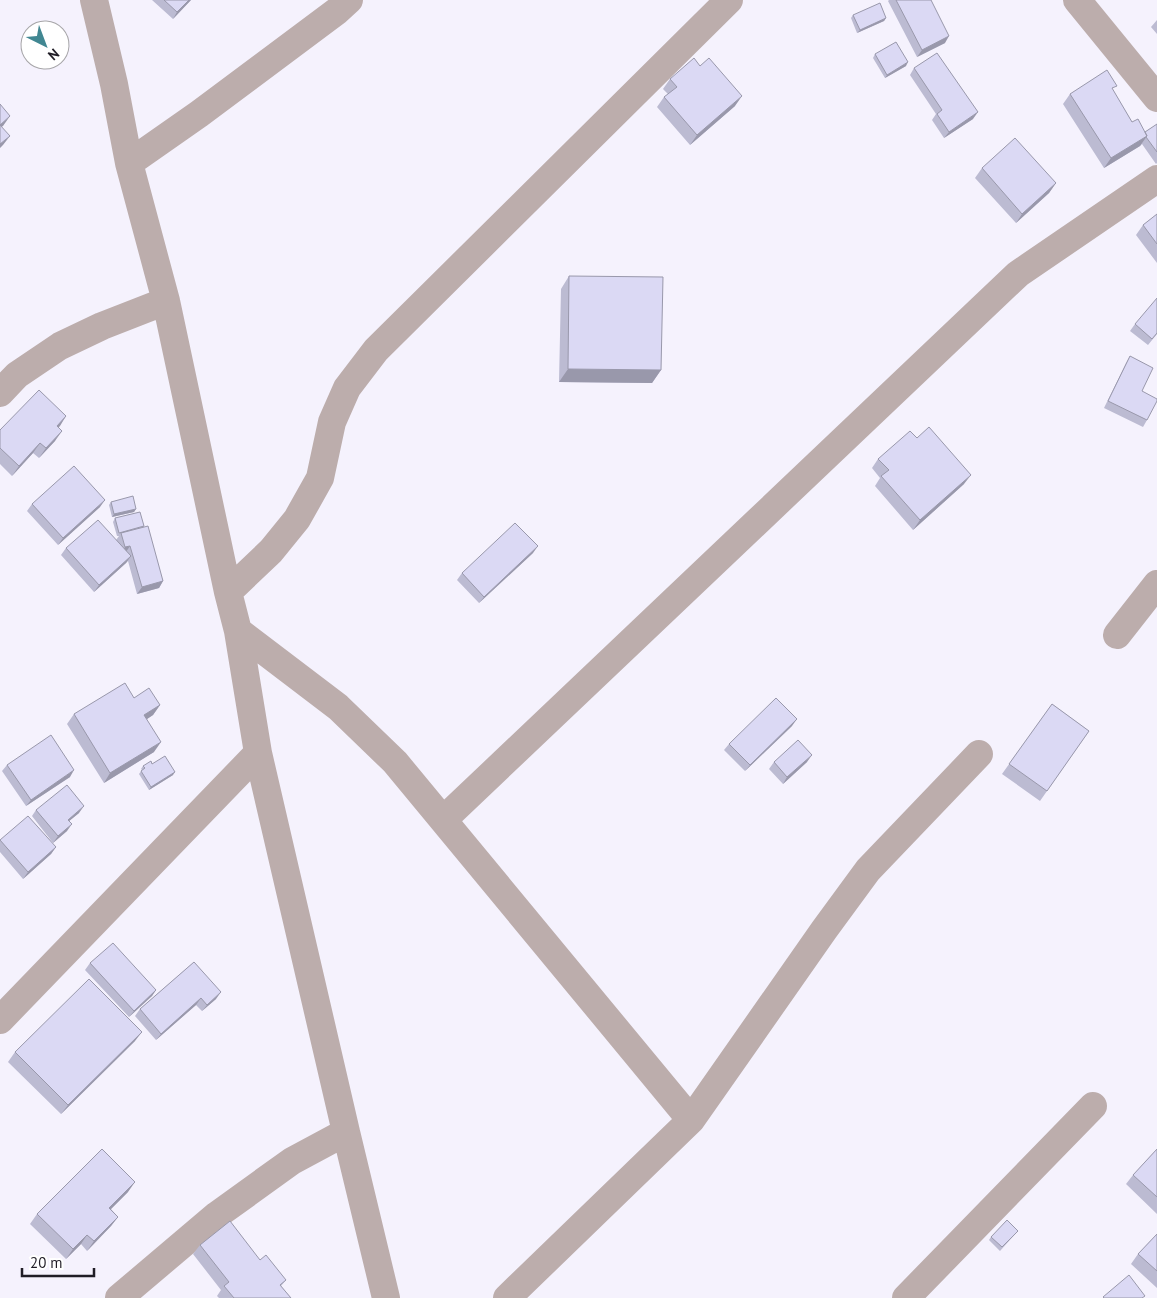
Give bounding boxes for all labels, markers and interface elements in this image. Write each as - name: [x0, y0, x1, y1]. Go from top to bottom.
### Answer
- north arrow: [20, 20, 70, 70]
- text: N: [44, 45, 63, 64]
- scale bar: [22, 1246, 95, 1278]
- text: 20 m: [30, 1253, 63, 1272]

